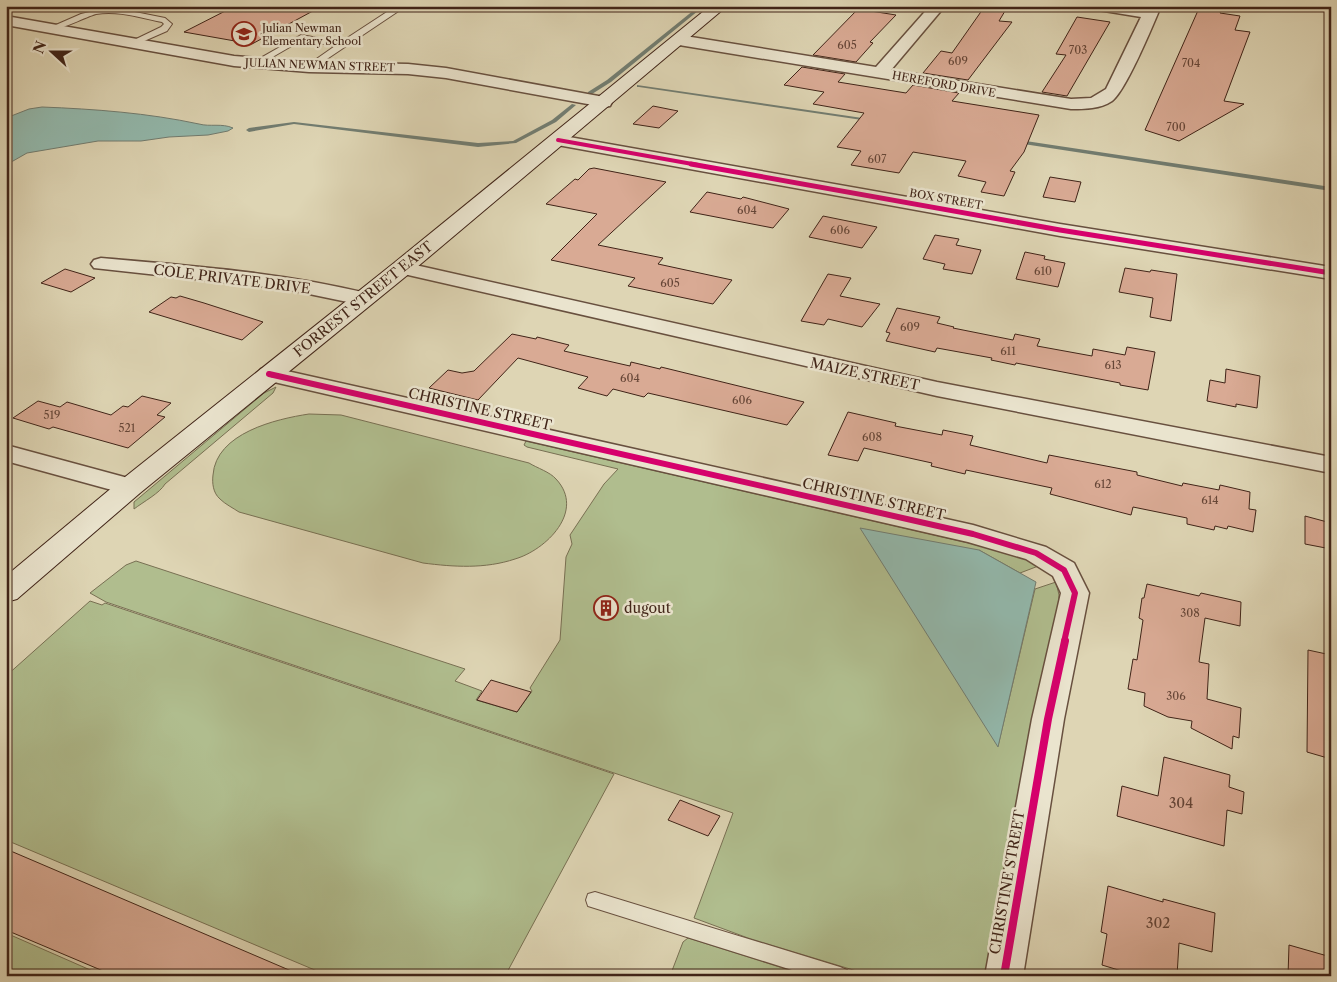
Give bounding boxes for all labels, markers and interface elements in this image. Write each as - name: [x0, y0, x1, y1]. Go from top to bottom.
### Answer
- school or university icon: Julian Newman Elementary School: [231, 21, 257, 47]
- place label: Julian Newman Elementary School: [260, 21, 362, 48]
- north arrow: [28, 28, 78, 78]
- text: N: [29, 38, 50, 56]
- house number: 605: [837, 38, 857, 52]
- house number: 703: [1069, 43, 1087, 57]
- house number: 609: [948, 54, 968, 68]
- street label: JULIAN NEWMAN STREET: [243, 55, 396, 75]
- house number: 704: [1182, 56, 1200, 70]
- street label: HEREFORD DRIVE: [891, 68, 997, 100]
- house number: 700: [1166, 120, 1186, 134]
- house number: 607: [868, 152, 887, 166]
- street label: BOX STREET: [908, 186, 984, 212]
- house number: 604: [737, 203, 757, 217]
- house number: 606: [830, 223, 850, 237]
- street label: FORREST STREET EAST: [290, 237, 437, 361]
- street label: COLE PRIVATE DRIVE: [152, 260, 312, 298]
- house number: 610: [1034, 264, 1052, 278]
- house number: 605: [660, 276, 680, 290]
- house number: 609: [900, 320, 920, 334]
- house number: 611: [1000, 344, 1016, 358]
- street label: MAIZE STREET: [809, 354, 922, 395]
- house number: 613: [1104, 358, 1122, 372]
- house number: 604: [620, 371, 640, 385]
- street label: CHRISTINE STREET: [407, 384, 554, 434]
- house number: 606: [732, 393, 752, 407]
- house number: 519: [43, 408, 61, 422]
- house number: 521: [119, 421, 136, 435]
- house number: 608: [862, 430, 882, 444]
- street label: CHRISTINE STREET: [801, 474, 948, 524]
- house number: 612: [1094, 477, 1112, 491]
- house number: 614: [1201, 493, 1219, 507]
- building icon: dugout: [593, 595, 619, 621]
- place label: dugout: [624, 599, 671, 617]
- house number: 308: [1180, 606, 1200, 620]
- house number: 306: [1166, 689, 1186, 703]
- house number: 304: [1169, 794, 1193, 812]
- street label: CHRISTINE STREET: [985, 808, 1029, 956]
- house number: 302: [1146, 914, 1170, 932]

